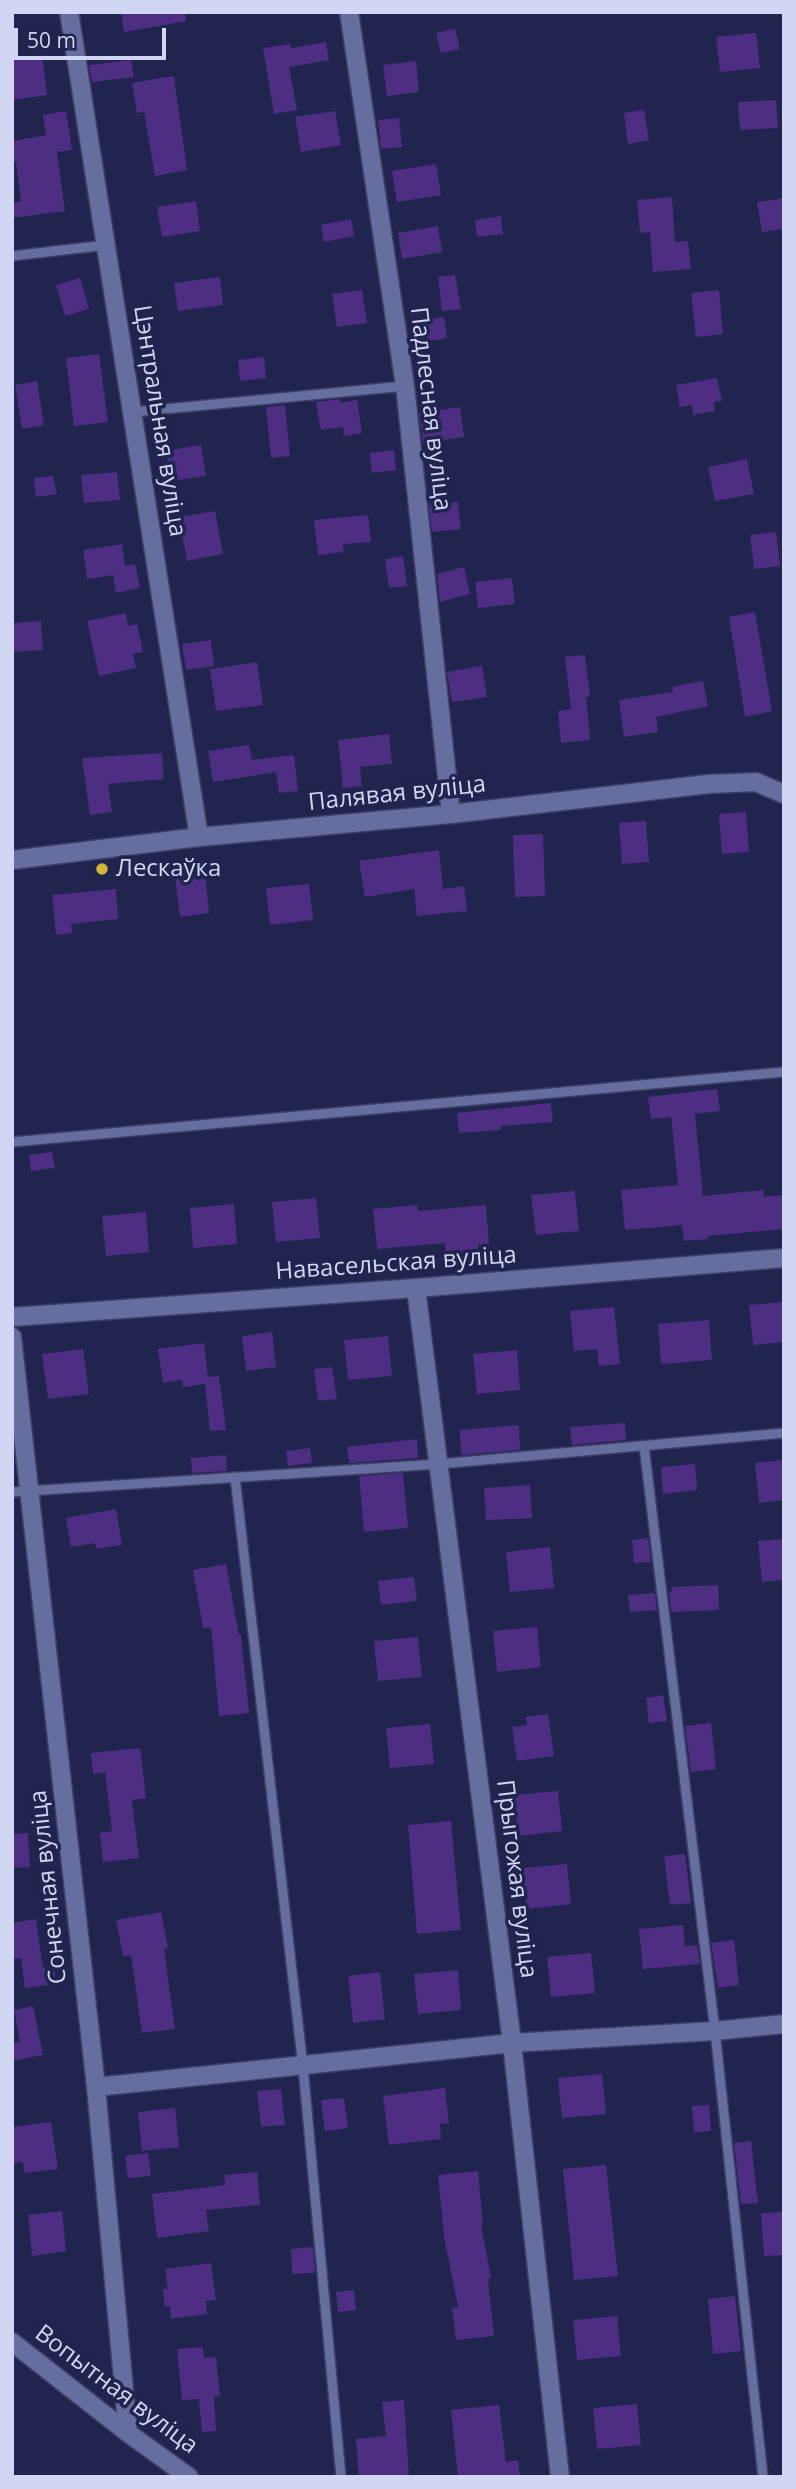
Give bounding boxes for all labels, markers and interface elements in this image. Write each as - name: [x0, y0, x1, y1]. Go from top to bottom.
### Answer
- scale bar: [18, 14, 170, 58]
- text: 50 m: [27, 26, 76, 54]
- street label: Цэнтральная вуліца: [126, 303, 192, 539]
- street label: Падлесная вуліца: [403, 305, 457, 513]
- street label: Палявая вуліца: [307, 770, 487, 818]
- place label: Лескаўка: [116, 855, 221, 883]
- marker: Лескаўка: [94, 861, 110, 877]
- street label: Навасельская вуліца: [274, 1241, 518, 1287]
- street label: Прыгожая вуліца: [490, 1778, 542, 1980]
- street label: Сонечная вуліца: [24, 1789, 74, 1985]
- street label: Вопытная вуліца: [29, 2319, 203, 2461]

